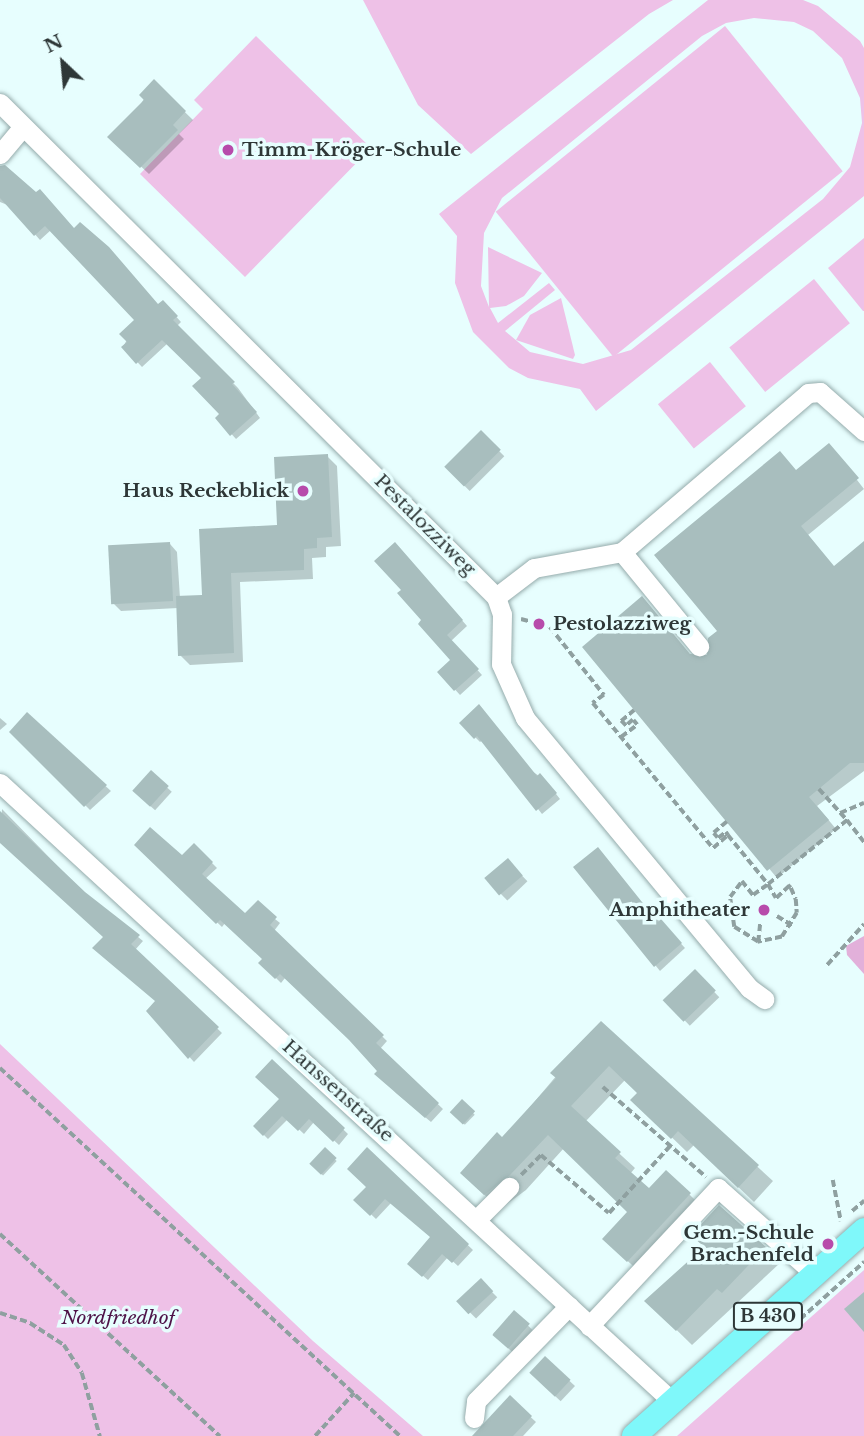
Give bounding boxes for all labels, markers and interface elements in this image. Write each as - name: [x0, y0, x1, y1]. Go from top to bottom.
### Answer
- north arrow: [28, 28, 98, 98]
- text: N: [41, 29, 67, 58]
- place label: Timm-Kröger-Schule: [242, 139, 461, 161]
- marker: Timm-Kröger-Schule: [220, 142, 236, 158]
- street label: Pestalozziweg: [370, 470, 480, 580]
- place label: Haus Reckeblick: [123, 480, 289, 502]
- marker: Haus Reckeblick: [295, 483, 311, 499]
- place label: Pestolazziweg: [553, 613, 691, 635]
- marker: Pestolazziweg: [531, 616, 547, 632]
- place label: Amphitheater: [609, 899, 750, 921]
- marker: Amphitheater: [756, 902, 772, 918]
- street label: Hanssenstraße: [278, 1035, 398, 1147]
- place label: Gem.-Schule Brachenfeld: [683, 1222, 814, 1266]
- marker: Gem.-Schule Brachenfeld: [820, 1236, 836, 1252]
- road number: B 430: [731, 1302, 805, 1330]
- park label: Nordfriedhof: [61, 1307, 175, 1329]

